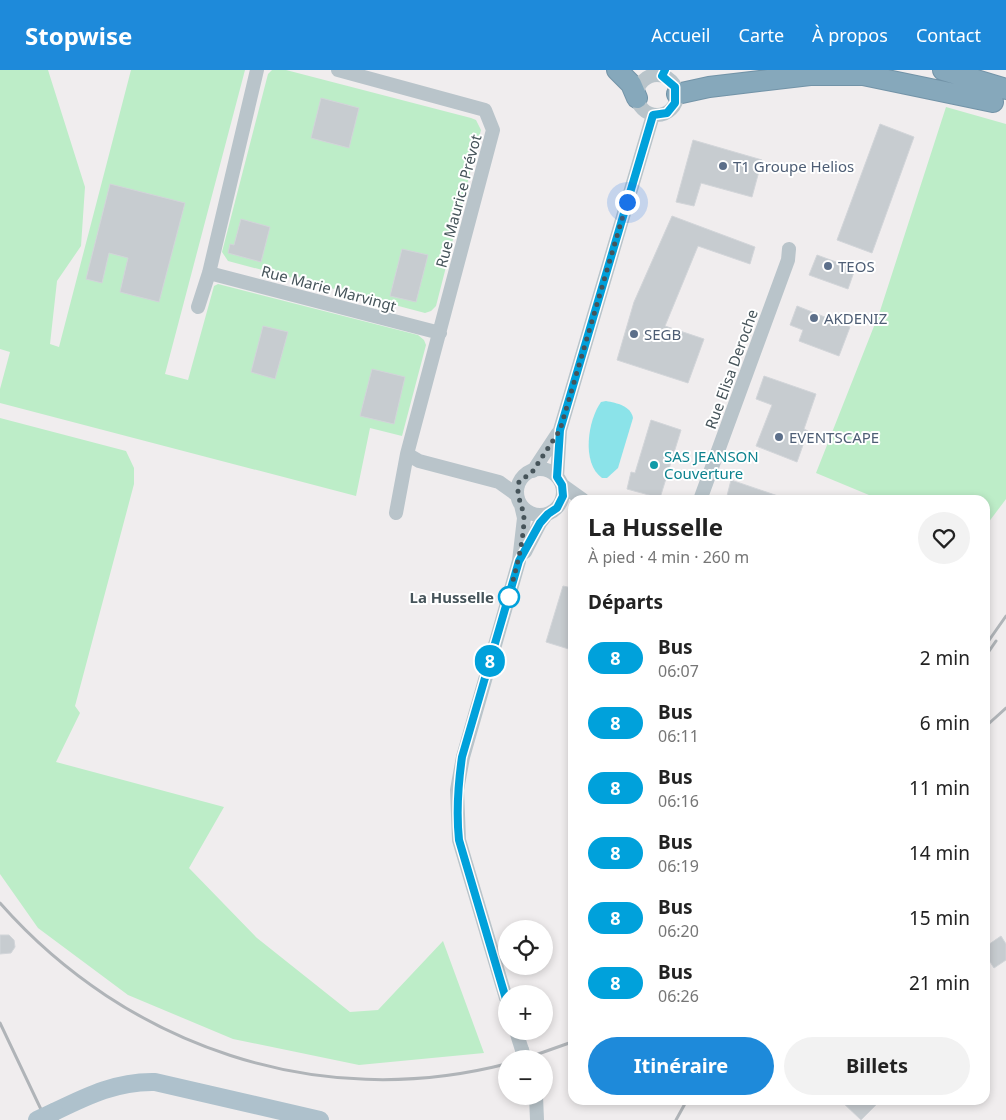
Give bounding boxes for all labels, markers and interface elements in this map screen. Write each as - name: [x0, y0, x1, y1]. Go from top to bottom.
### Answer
- text: Stopwise: [25, 19, 132, 52]
- text: Accueil: [651, 23, 711, 47]
- text: Carte: [739, 23, 784, 47]
- text: À propos: [812, 23, 888, 47]
- text: Contact: [916, 23, 981, 47]
- street label: Rue Maurice Prévot: [431, 132, 486, 270]
- place label: T1 Groupe Helios: [733, 156, 854, 176]
- marker: T1 Groupe Helios: [717, 160, 729, 172]
- your location: [615, 190, 640, 215]
- place label: TEOS: [838, 256, 875, 276]
- street label: Rue Marie Marvingt: [259, 260, 399, 316]
- marker: TEOS: [822, 260, 834, 272]
- street label: Rue Elisa Deroche: [700, 306, 762, 432]
- place label: AKDENIZ: [824, 308, 887, 328]
- marker: AKDENIZ: [808, 312, 820, 324]
- place label: SEGB: [644, 324, 681, 344]
- marker: SEGB: [628, 328, 640, 340]
- place label: EVENTSCAPE: [789, 427, 879, 447]
- marker: EVENTSCAPE: [773, 431, 785, 443]
- place label: SAS JEANSON Couverture: [664, 446, 759, 483]
- marker: SAS JEANSON Couverture: [648, 459, 660, 471]
- text: La Husselle: [588, 510, 723, 543]
- button: heart: [918, 512, 970, 564]
- text: À pied · 4 min · 260 m: [588, 546, 749, 568]
- marker: La Husselle: [498, 586, 520, 608]
- place label: La Husselle: [410, 587, 494, 607]
- text: Départs: [588, 589, 663, 615]
- text: Bus: [658, 634, 693, 660]
- line badge: 8: [474, 645, 506, 677]
- text: 2 min: [920, 645, 970, 671]
- text: 8: [610, 646, 621, 670]
- text: 8: [485, 649, 495, 673]
- text: 06:07: [658, 660, 699, 682]
- text: Bus: [658, 699, 693, 725]
- text: 6 min: [920, 710, 970, 736]
- text: 8: [610, 711, 621, 735]
- text: 06:11: [658, 725, 699, 747]
- text: Bus: [658, 764, 693, 790]
- text: 11 min: [909, 775, 970, 801]
- text: 8: [610, 776, 621, 800]
- text: 06:16: [658, 790, 699, 812]
- text: Bus: [658, 829, 693, 855]
- text: 14 min: [909, 840, 970, 866]
- text: 8: [610, 841, 621, 865]
- text: 06:19: [658, 855, 699, 877]
- text: Bus: [658, 894, 693, 920]
- text: 15 min: [909, 905, 970, 931]
- text: 8: [610, 906, 621, 930]
- map controls: [498, 920, 553, 1105]
- button: locate: [498, 920, 553, 975]
- text: 06:20: [658, 920, 699, 942]
- text: Bus: [658, 959, 693, 985]
- text: 21 min: [909, 970, 970, 996]
- text: 8: [610, 971, 621, 995]
- button: +: [498, 985, 553, 1040]
- text: 06:26: [658, 985, 699, 1007]
- button: Itinéraire: [588, 1037, 774, 1095]
- button: Billets: [784, 1037, 970, 1095]
- button: −: [498, 1050, 553, 1105]

